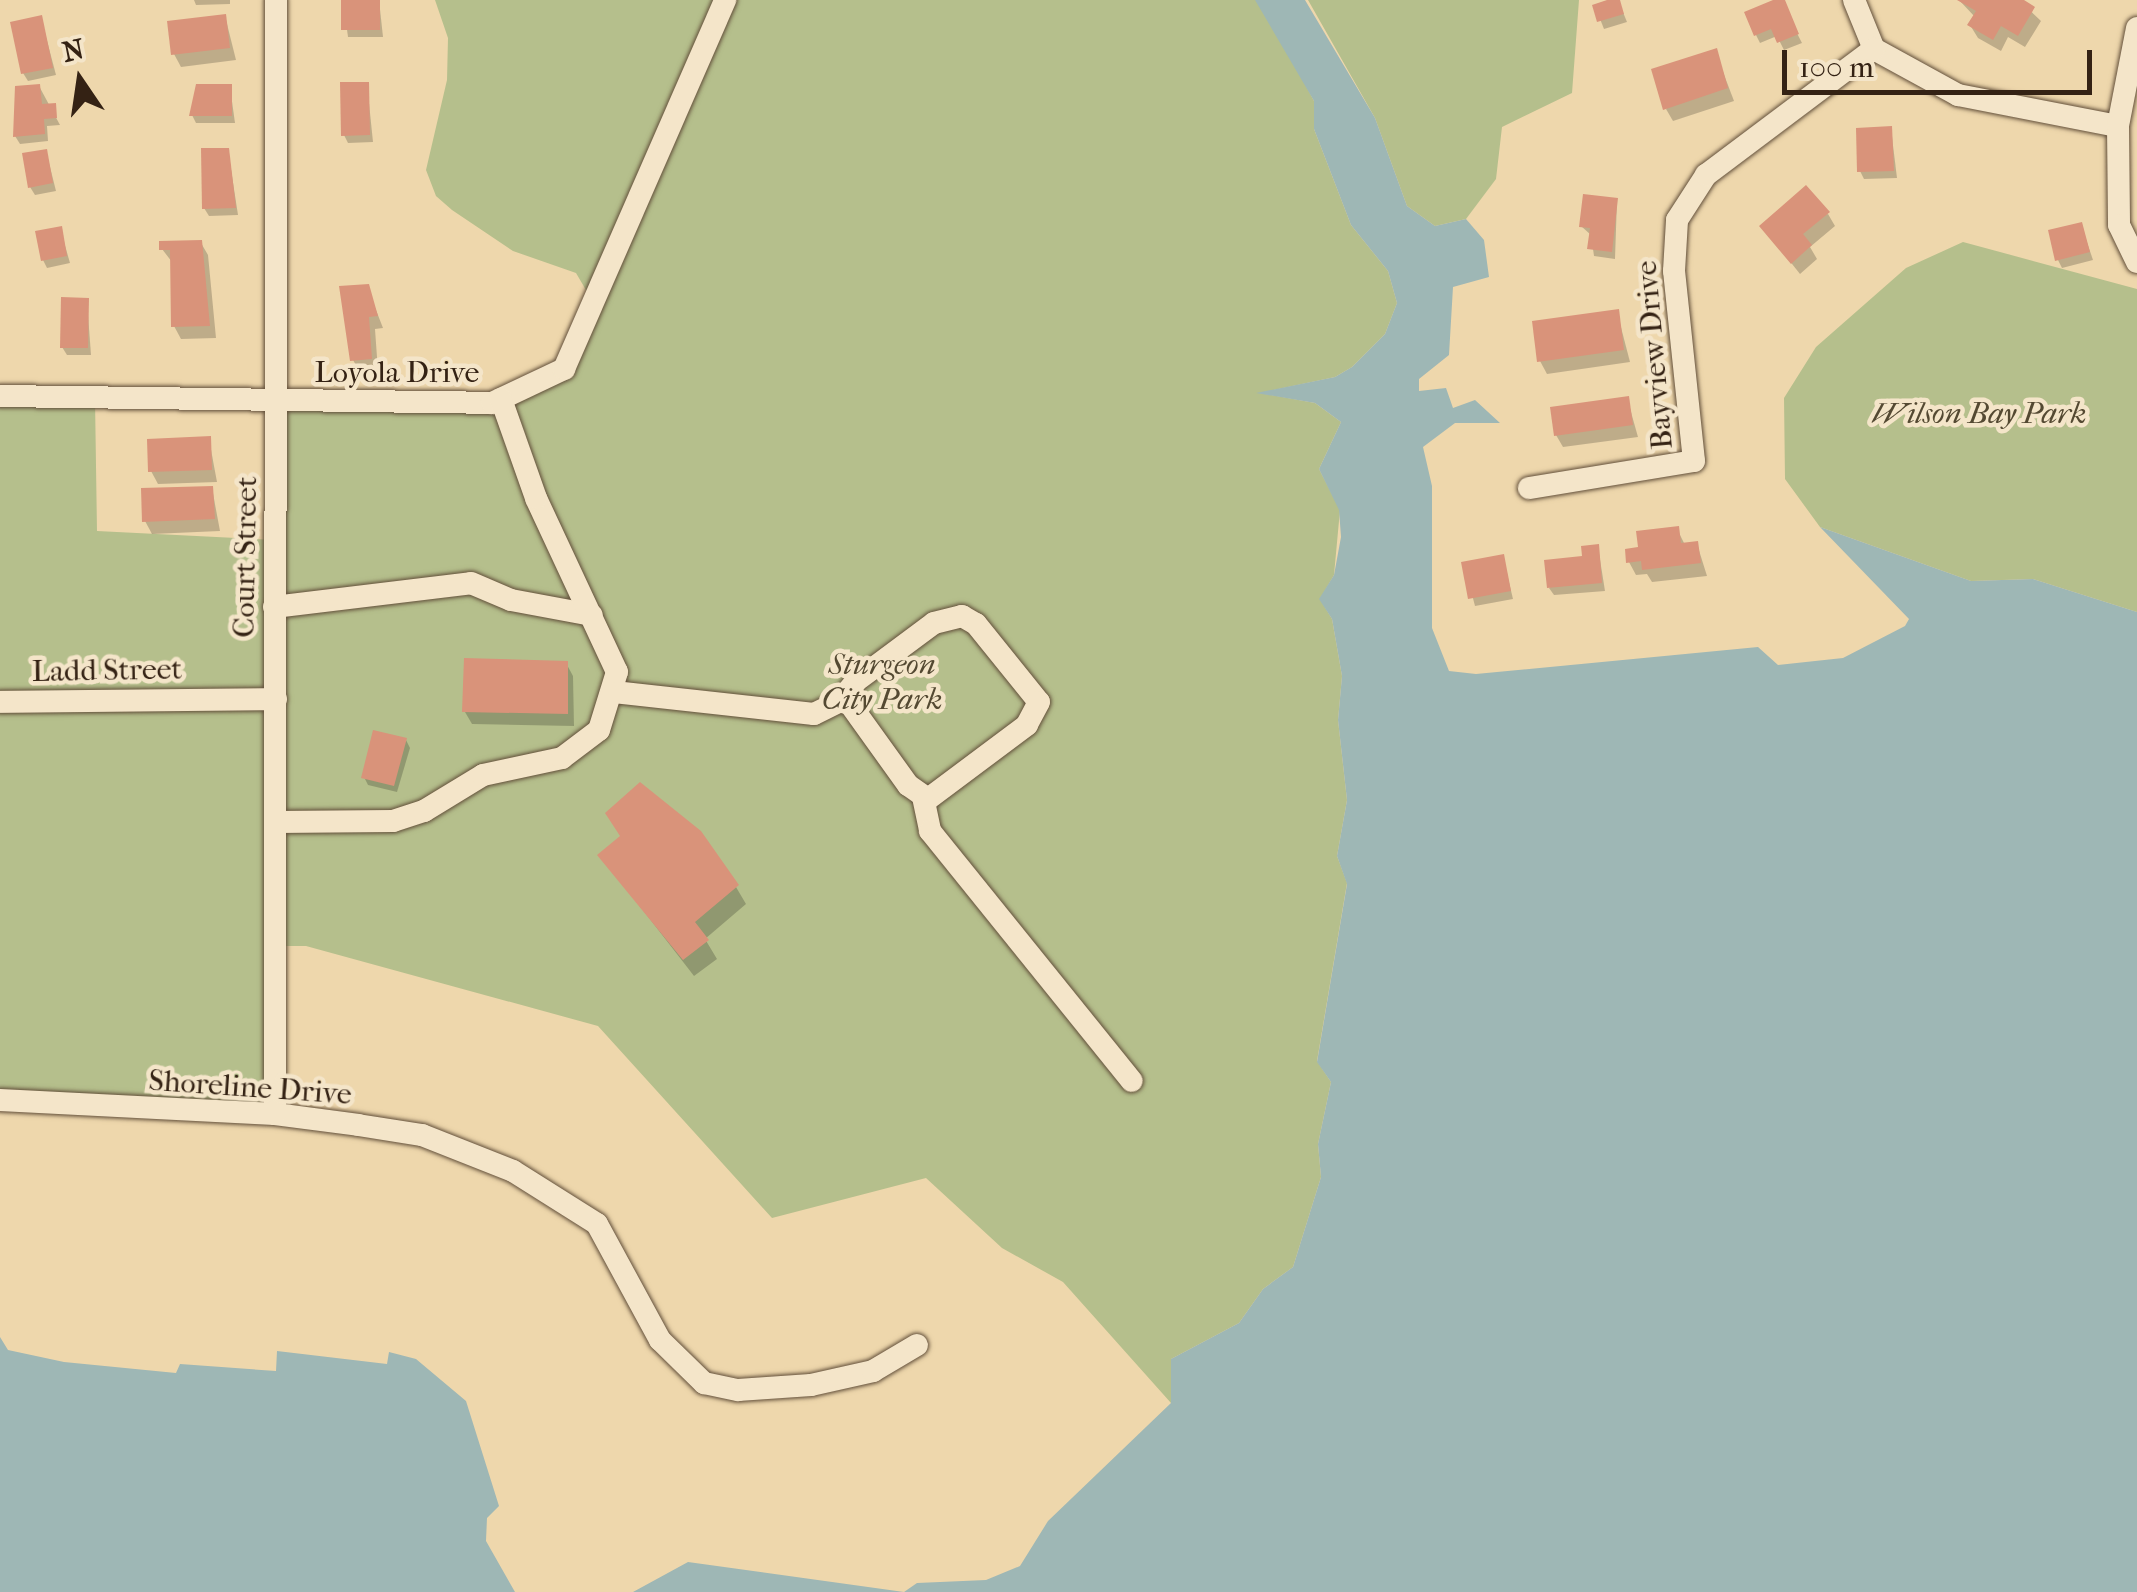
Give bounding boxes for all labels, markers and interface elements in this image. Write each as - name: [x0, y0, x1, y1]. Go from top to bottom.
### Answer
- north arrow: [30, 30, 130, 130]
- scale bar: [1787, 30, 2097, 92]
- text: N: [59, 32, 87, 69]
- text: 100 m: [1799, 50, 1874, 85]
- street label: Bayview Drive: [1629, 259, 1681, 451]
- street label: Loyola Drive: [315, 355, 479, 391]
- park label: Wilson Bay Park: [1872, 396, 2086, 432]
- street label: Court Street: [227, 476, 265, 638]
- park label: Sturgeon City Park: [822, 647, 942, 718]
- street label: Ladd Street: [32, 652, 182, 690]
- street label: Shoreline Drive: [147, 1063, 353, 1113]

